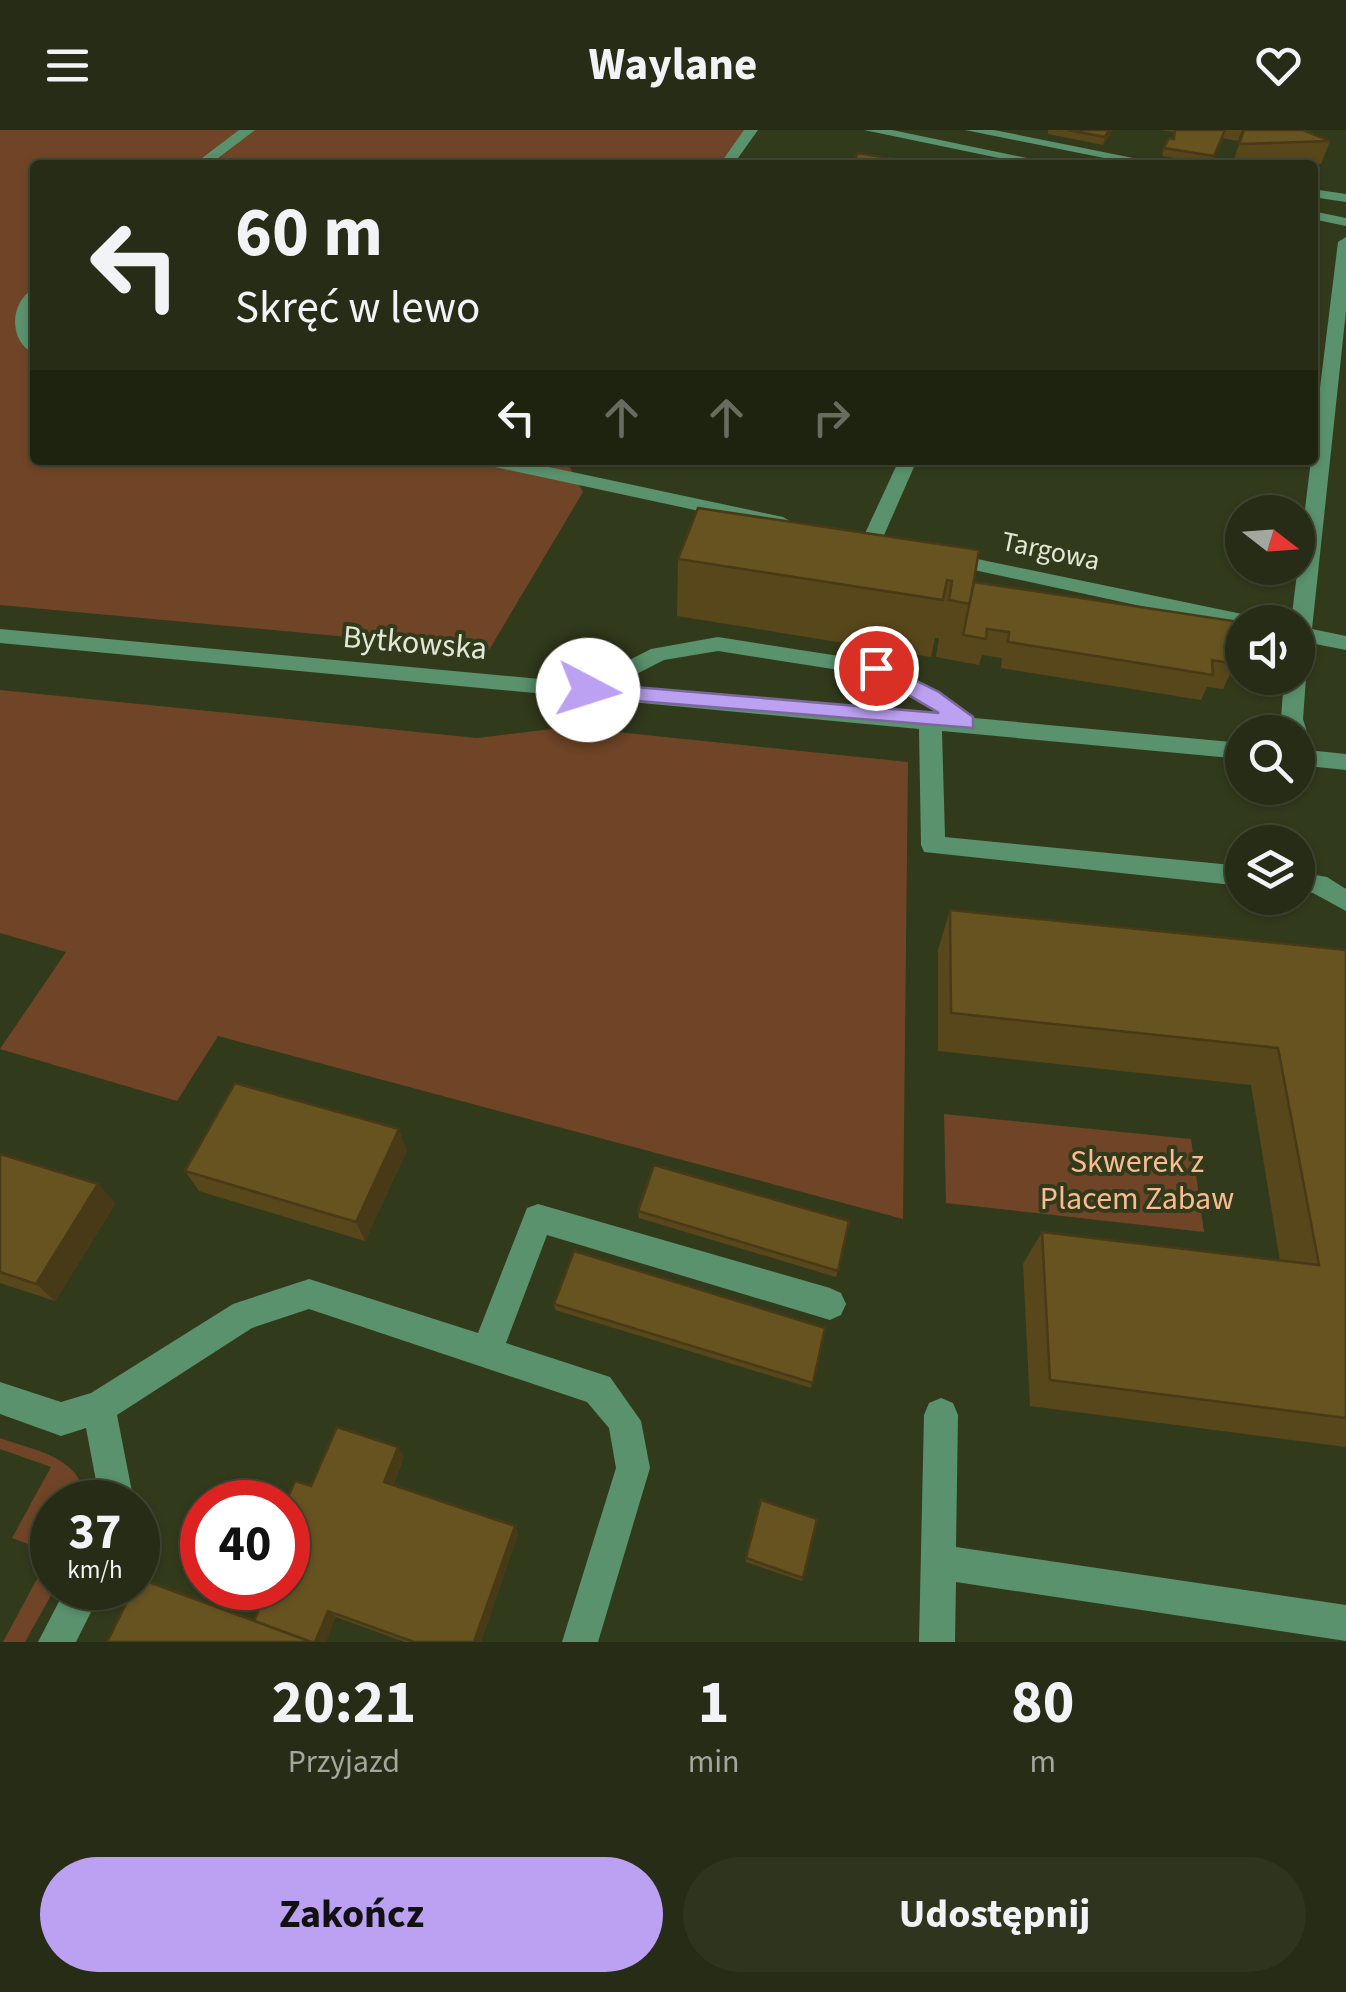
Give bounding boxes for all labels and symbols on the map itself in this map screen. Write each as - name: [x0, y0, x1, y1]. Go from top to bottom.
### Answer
- north arrow: [1225, 495, 1315, 585]
- street label: Targowa: [998, 521, 1104, 581]
- street label: Bytkowska: [341, 614, 489, 672]
- pin: [834, 626, 919, 711]
- position arrow: [536, 638, 640, 742]
- park label: Skwerek z Placem Zabaw: [1040, 1139, 1234, 1222]
- speed limit sign: 40: [180, 1480, 310, 1610]

